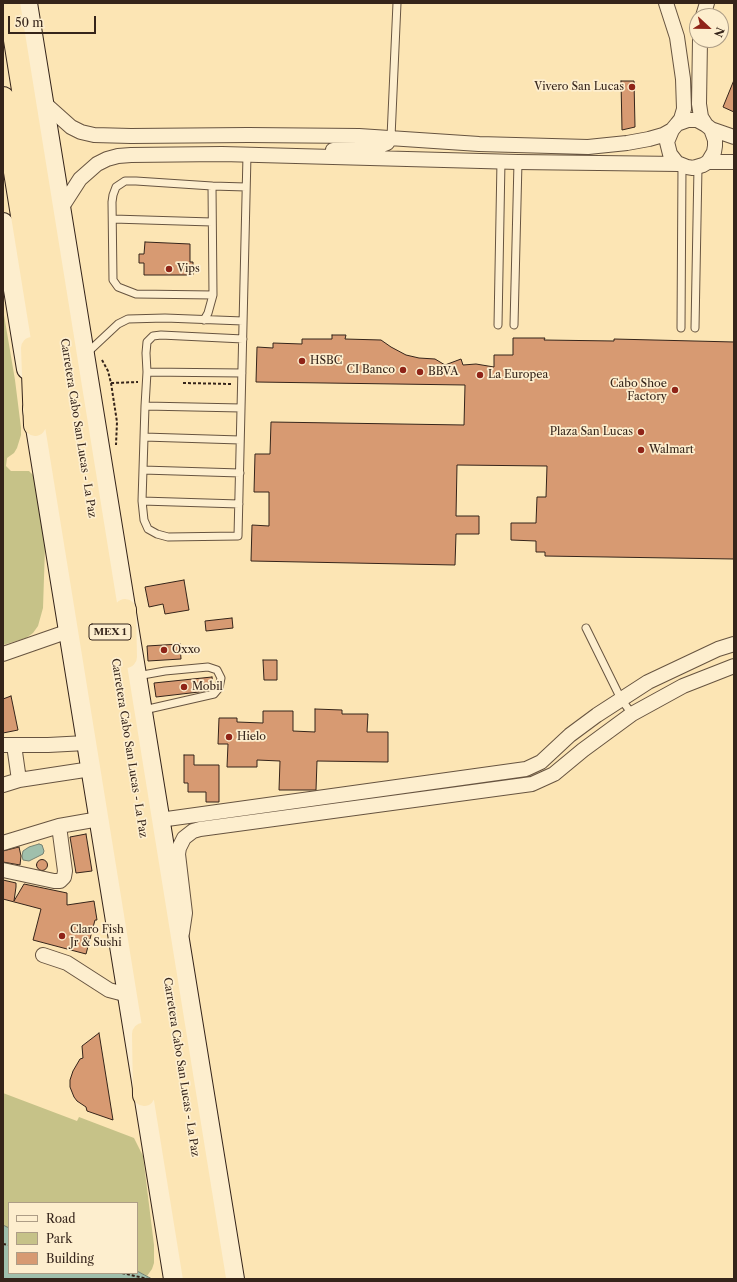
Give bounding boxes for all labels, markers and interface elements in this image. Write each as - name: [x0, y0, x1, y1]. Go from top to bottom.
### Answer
- scale bar: [10, 8, 98, 34]
- north arrow: [689, 8, 729, 48]
- text: 50 m: [15, 15, 44, 30]
- text: N: [711, 25, 727, 39]
- place label: Vivero San Lucas: [534, 80, 624, 94]
- marker: Vivero San Lucas: [627, 82, 637, 92]
- place label: Vips: [177, 262, 200, 276]
- marker: Vips: [164, 264, 174, 274]
- street label: Carretera Cabo San Lucas - La Paz: [57, 337, 99, 519]
- place label: HSBC: [310, 354, 342, 368]
- marker: HSBC: [297, 356, 307, 366]
- place label: CI Banco: [347, 363, 395, 377]
- marker: CI Banco: [398, 365, 408, 375]
- place label: BBVA: [428, 365, 458, 379]
- marker: BBVA: [415, 367, 425, 377]
- place label: La Europea: [488, 368, 548, 382]
- marker: La Europea: [475, 370, 485, 380]
- place label: Cabo Shoe Factory: [610, 377, 667, 403]
- marker: Cabo Shoe Factory: [670, 385, 680, 395]
- place label: Plaza San Lucas: [550, 425, 633, 439]
- marker: Plaza San Lucas: [636, 427, 646, 437]
- place label: Walmart: [649, 443, 694, 457]
- marker: Walmart: [636, 445, 646, 455]
- road number: MEX 1: [89, 624, 131, 640]
- place label: Oxxo: [172, 643, 200, 657]
- marker: Oxxo: [159, 645, 169, 655]
- street label: Carretera Cabo San Lucas - La Paz: [108, 657, 150, 839]
- place label: Mobil: [192, 680, 223, 694]
- marker: Mobil: [179, 682, 189, 692]
- place label: Hielo: [237, 730, 266, 744]
- marker: Hielo: [224, 732, 234, 742]
- place label: Claro Fish Jr & Sushi: [70, 923, 124, 949]
- marker: Claro Fish Jr & Sushi: [57, 931, 67, 941]
- street label: Carretera Cabo San Lucas - La Paz: [160, 976, 202, 1158]
- legend: [8, 1202, 138, 1274]
- text: Road: [46, 1211, 76, 1226]
- text: Park: [46, 1231, 72, 1246]
- text: Building: [46, 1251, 94, 1266]

